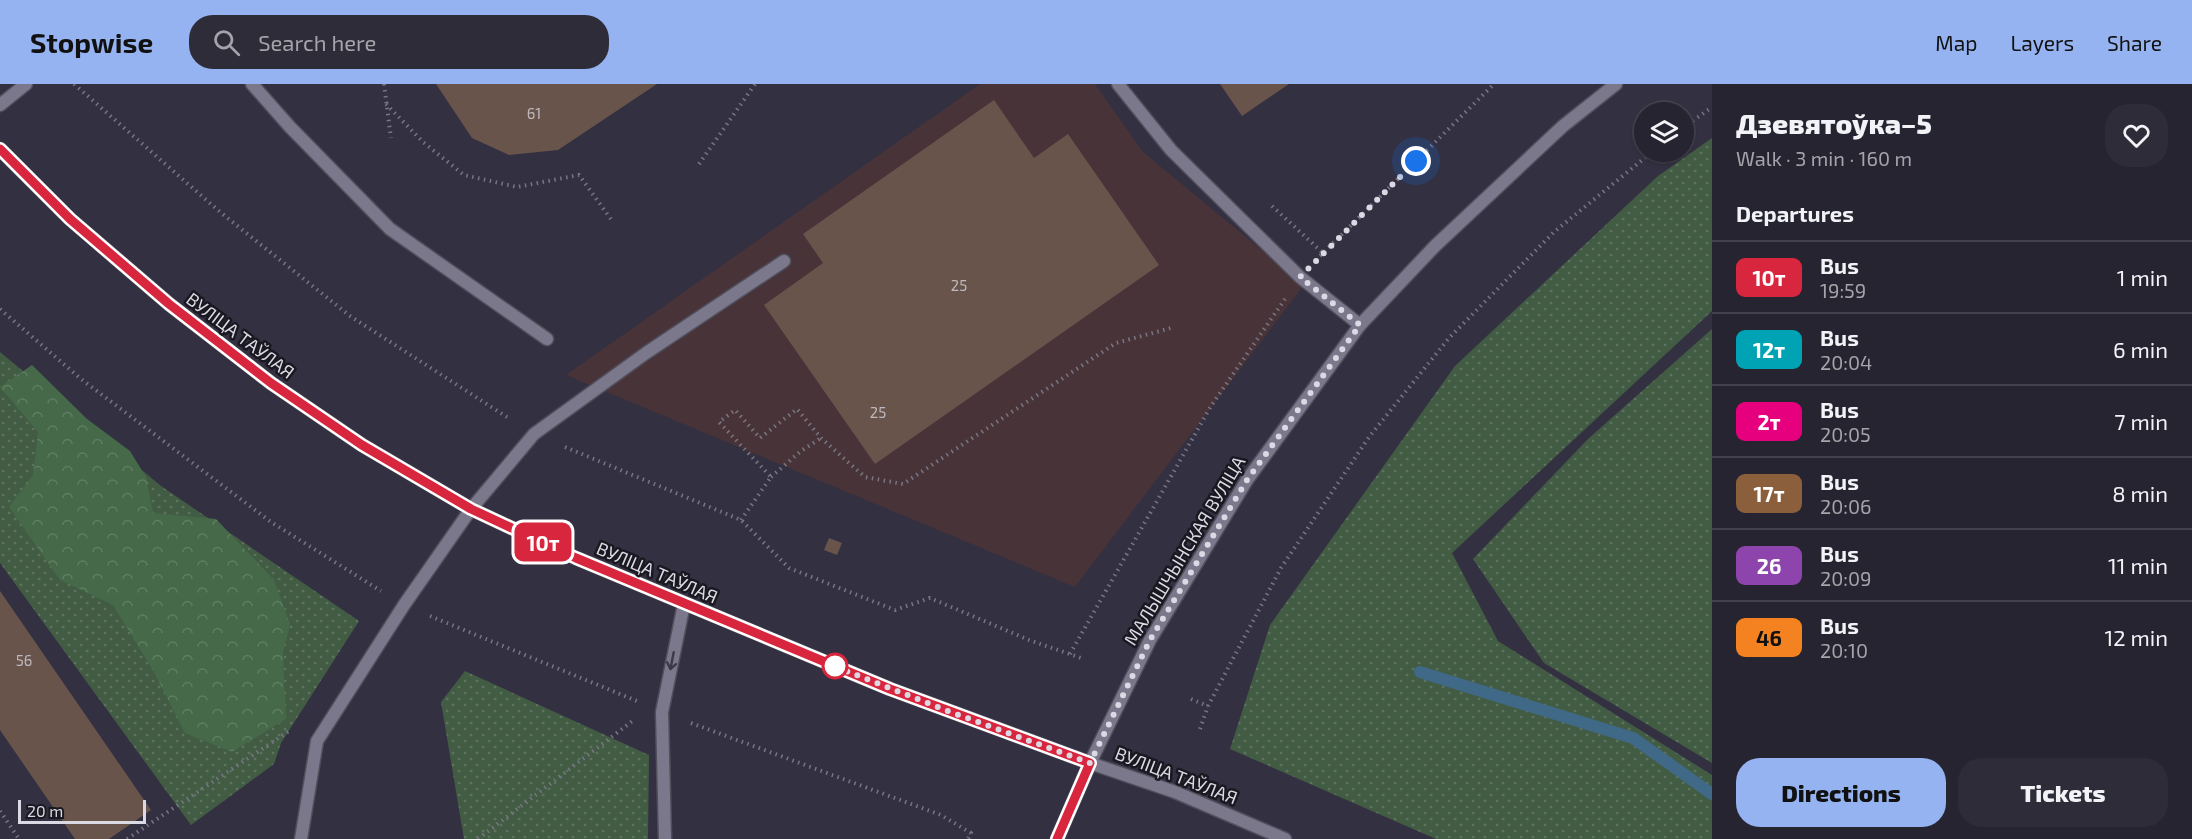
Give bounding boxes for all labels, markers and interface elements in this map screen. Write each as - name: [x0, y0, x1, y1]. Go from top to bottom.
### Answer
- search box: [189, 15, 609, 69]
- text: Stopwise: [30, 25, 153, 59]
- icon: search: [210, 26, 243, 59]
- text: Search here: [258, 29, 376, 55]
- text: Map: [1935, 30, 1977, 55]
- text: Layers: [2010, 30, 2074, 55]
- text: Share: [2107, 30, 2162, 55]
- map controls: [1634, 102, 1694, 162]
- button: layers: [1634, 102, 1694, 162]
- house number: 61: [527, 104, 541, 122]
- button: heart: [2105, 104, 2168, 167]
- text: Дзевятоўка–5: [1736, 106, 1932, 140]
- your location: [1401, 146, 1431, 176]
- text: Walk · 3 min · 160 m: [1736, 146, 1912, 170]
- text: Departures: [1736, 200, 1854, 226]
- text: Bus: [1820, 252, 1859, 278]
- text: 1 min: [2117, 264, 2168, 290]
- text: 10т: [1752, 265, 1786, 290]
- house number: 25: [951, 276, 967, 294]
- text: 19:59: [1820, 278, 1866, 302]
- street label: ВУЛІЦА ТАЎЛАЯ: [182, 287, 299, 383]
- text: Bus: [1820, 324, 1859, 350]
- text: 6 min: [2113, 336, 2168, 362]
- text: 12т: [1753, 337, 1785, 362]
- text: 20:04: [1820, 350, 1872, 374]
- text: Bus: [1820, 396, 1859, 422]
- house number: 25: [870, 403, 886, 421]
- text: 7 min: [2114, 408, 2168, 434]
- text: 2т: [1758, 409, 1781, 434]
- text: 20:05: [1820, 422, 1871, 446]
- street label: МАЛЫШЧЫНСКАЯ ВУЛІЦА: [1119, 451, 1250, 649]
- text: Bus: [1820, 468, 1859, 494]
- text: 8 min: [2112, 480, 2168, 506]
- text: 17т: [1754, 481, 1784, 506]
- text: 20:06: [1820, 494, 1872, 518]
- line badge: 10т: [508, 522, 578, 562]
- text: 10т: [526, 530, 560, 555]
- street label: ВУЛІЦА ТАЎЛАЯ: [594, 537, 721, 607]
- text: Bus: [1820, 540, 1859, 566]
- text: 11 min: [2108, 552, 2168, 578]
- text: 26: [1757, 553, 1781, 578]
- text: 20:09: [1820, 566, 1872, 590]
- text: Bus: [1820, 612, 1859, 638]
- text: 12 min: [2104, 624, 2168, 650]
- text: 46: [1756, 625, 1782, 650]
- text: 20:10: [1820, 638, 1868, 662]
- house number: 56: [16, 651, 32, 669]
- one-way arrow: [666, 651, 677, 670]
- unlabelled marker: [822, 653, 848, 679]
- street label: ВУЛІЦА ТАЎЛАЯ: [1112, 742, 1241, 809]
- button: Directions: [1736, 758, 1946, 827]
- button: Tickets: [1958, 758, 2168, 827]
- scale bar: [18, 797, 146, 824]
- text: 20 m: [27, 801, 63, 820]

